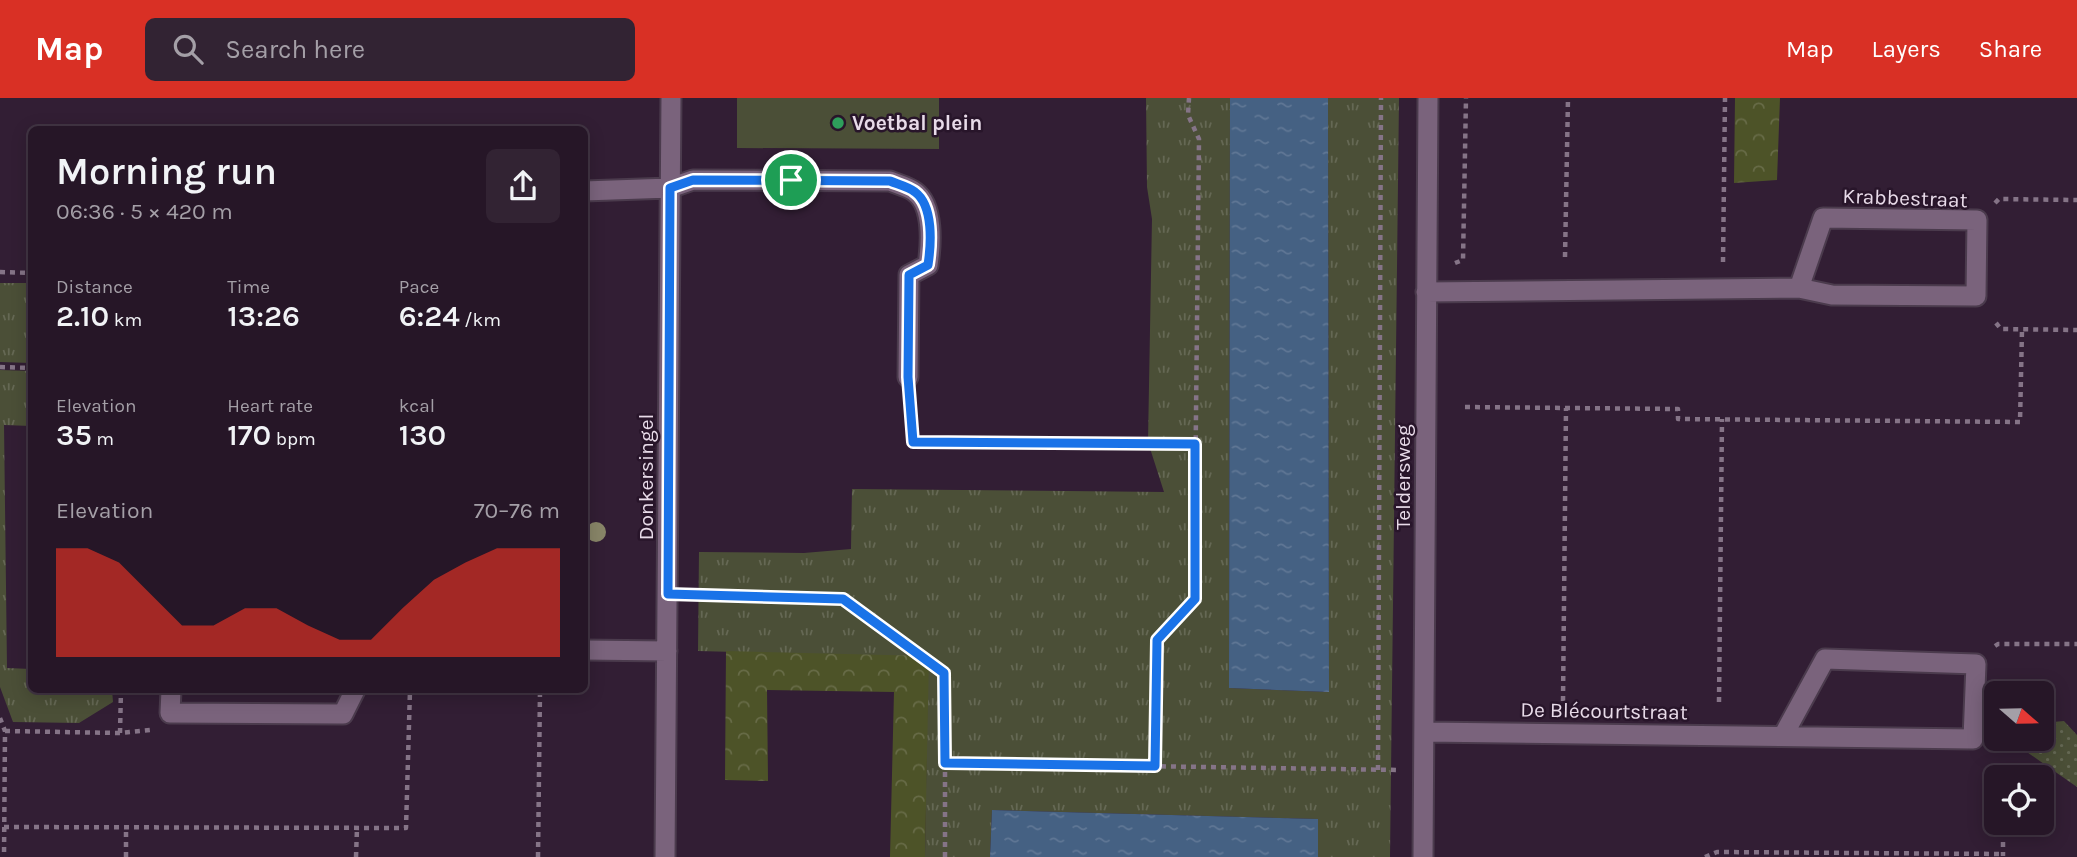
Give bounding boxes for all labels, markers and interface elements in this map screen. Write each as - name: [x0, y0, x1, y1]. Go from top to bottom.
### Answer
- search box: [145, 18, 635, 81]
- text: Map: [35, 30, 103, 68]
- icon: search: [169, 30, 207, 68]
- text: Search here: [225, 34, 365, 65]
- text: Map: [1786, 35, 1834, 63]
- text: Layers: [1872, 35, 1941, 63]
- text: Share: [1979, 35, 2042, 63]
- place label: Voetbal plein: [852, 111, 982, 135]
- marker: Voetbal plein: [830, 115, 846, 131]
- text: Morning run: [56, 149, 277, 194]
- button: share: [486, 149, 560, 223]
- pin: [761, 150, 821, 210]
- icon: arrive: [772, 161, 810, 199]
- street label: Krabbestraat: [1842, 184, 1968, 212]
- text: 06:36 · 5 × 420 m: [56, 198, 233, 225]
- text: Distance: [56, 276, 133, 298]
- text: Time: [227, 276, 270, 298]
- text: Pace: [399, 276, 439, 298]
- text: 2.10: [56, 298, 109, 334]
- text: 13:26: [227, 298, 300, 334]
- text: 6:24: [399, 298, 460, 334]
- text: km: [109, 309, 142, 331]
- text: /km: [460, 309, 501, 331]
- text: Elevation: [56, 395, 136, 417]
- text: Heart rate: [227, 395, 313, 417]
- text: kcal: [399, 395, 435, 417]
- street label: Donkersingel: [634, 414, 658, 540]
- text: 35: [56, 417, 92, 453]
- text: 170: [227, 417, 271, 453]
- text: 130: [399, 417, 446, 453]
- street label: Teldersweg: [1391, 424, 1415, 530]
- text: m: [92, 428, 114, 450]
- text: bpm: [271, 428, 316, 450]
- text: Elevation: [56, 497, 153, 524]
- text: 70–76 m: [474, 497, 560, 524]
- north arrow: [1984, 681, 2054, 751]
- map controls: [1984, 681, 2054, 835]
- street label: De Blécourtstraat: [1520, 698, 1688, 724]
- button: locate: [1984, 765, 2054, 835]

